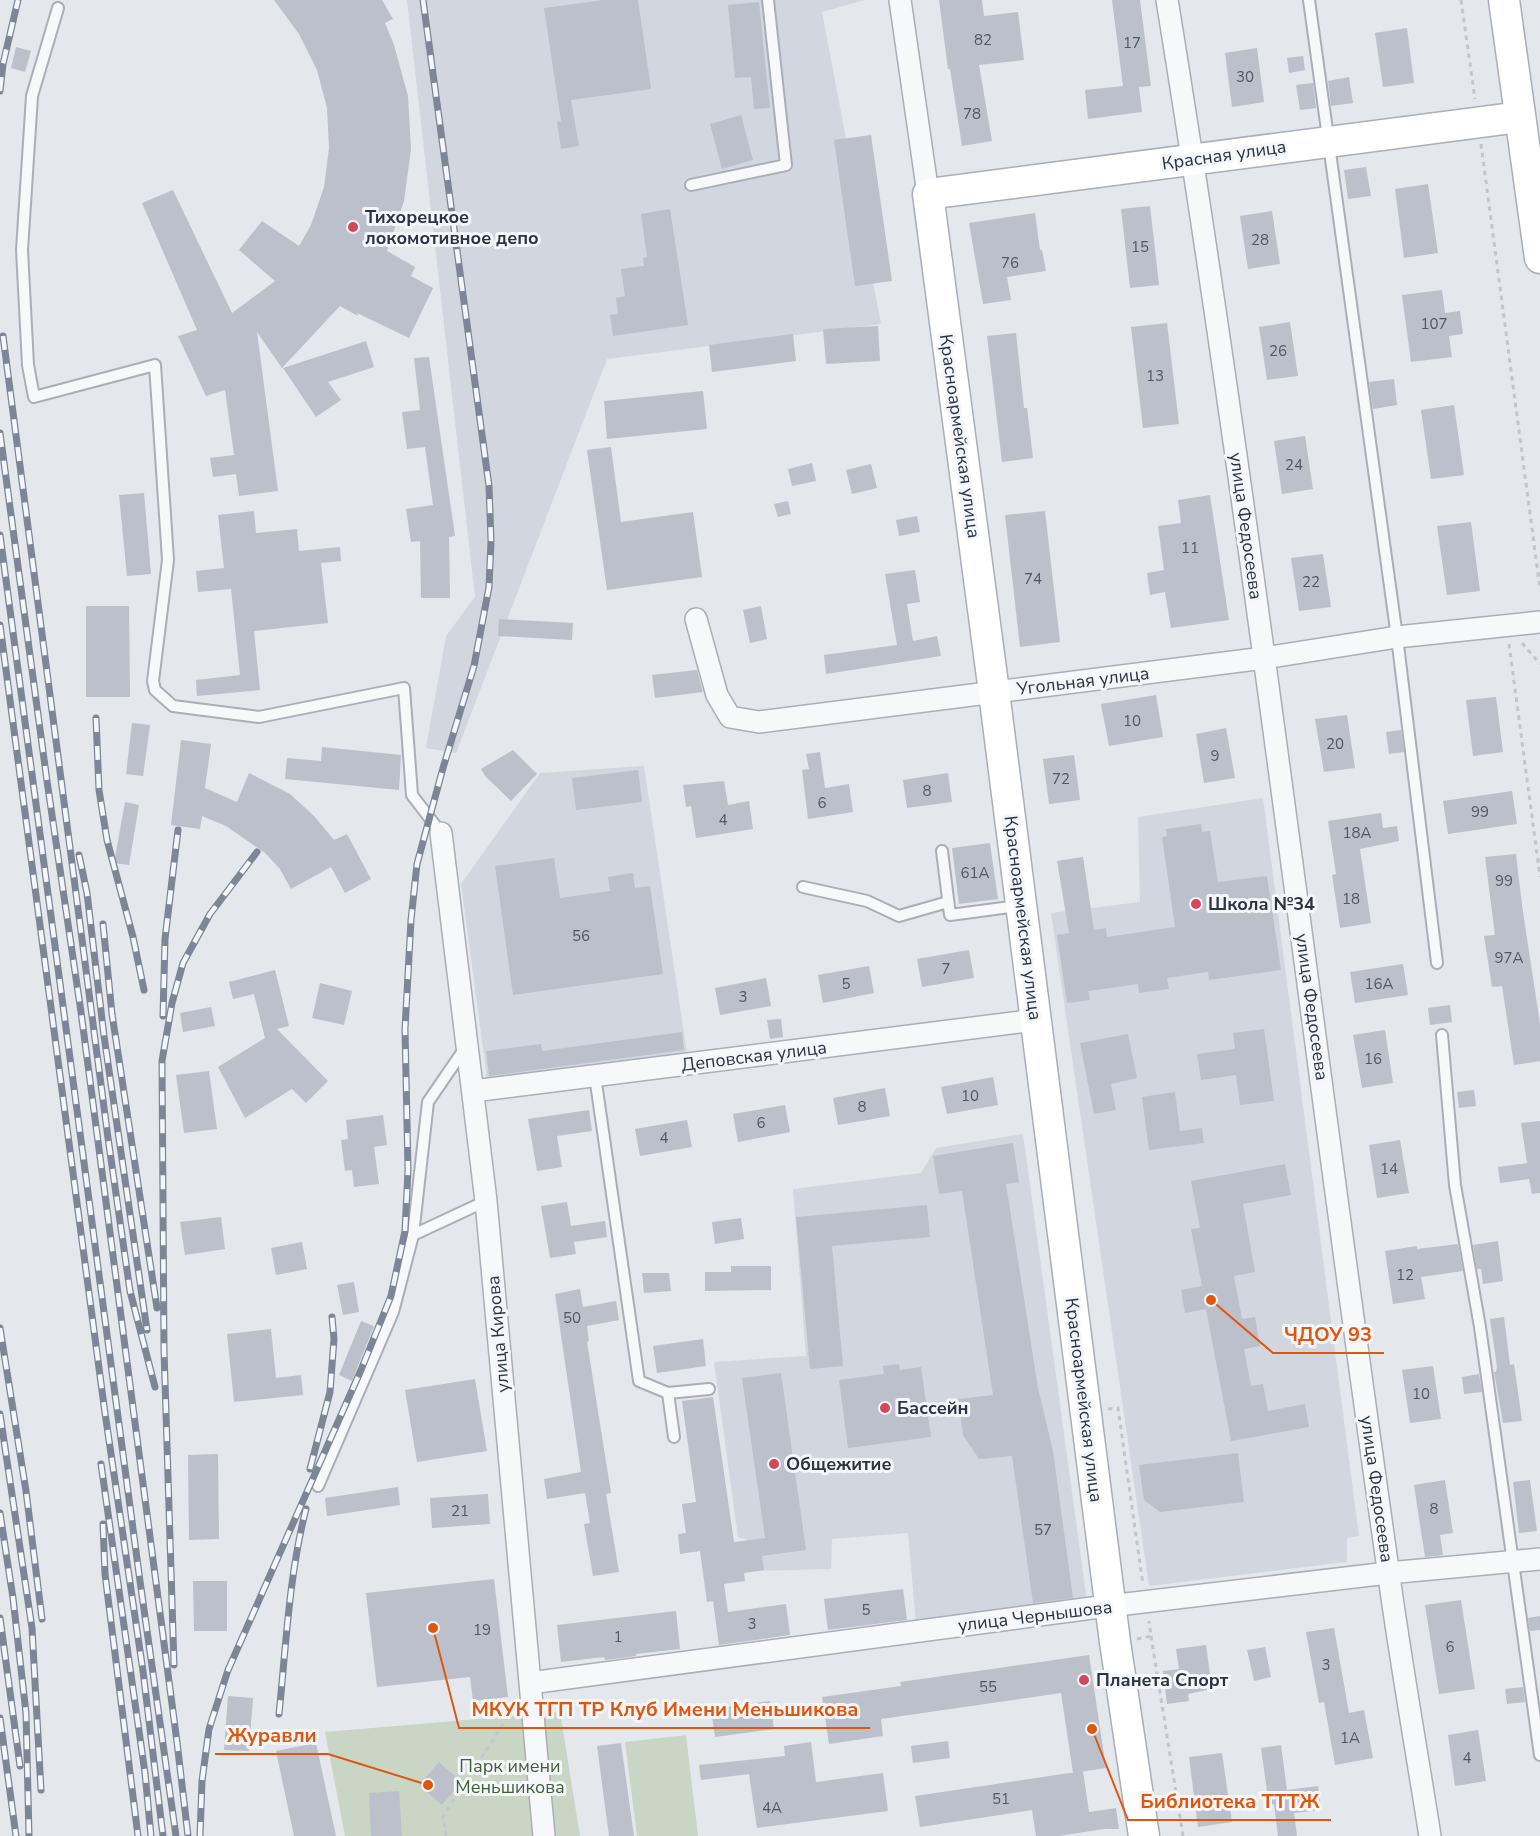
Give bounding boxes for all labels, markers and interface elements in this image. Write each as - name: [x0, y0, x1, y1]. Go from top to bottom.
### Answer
- house number: 82: [974, 30, 992, 50]
- house number: 17: [1123, 33, 1141, 53]
- house number: 30: [1236, 67, 1254, 87]
- house number: 78: [963, 104, 981, 124]
- street label: Красная улица: [1160, 134, 1288, 176]
- place label: Тихорецкое локомотивное депо: [365, 205, 539, 250]
- marker: Тихорецкое локомотивное депо: [346, 220, 360, 234]
- house number: 28: [1251, 230, 1269, 250]
- house number: 15: [1131, 237, 1149, 257]
- house number: 76: [1001, 253, 1019, 273]
- house number: 107: [1420, 314, 1448, 334]
- street label: Красноармейская улица: [934, 332, 986, 540]
- house number: 26: [1269, 341, 1287, 361]
- house number: 13: [1146, 366, 1164, 386]
- street label: улица Федосеева: [1224, 451, 1268, 601]
- house number: 24: [1285, 455, 1303, 475]
- house number: 11: [1181, 538, 1199, 558]
- house number: 74: [1024, 569, 1042, 589]
- house number: 22: [1302, 572, 1320, 592]
- street label: Угольная улица: [1014, 661, 1151, 701]
- house number: 10: [1123, 711, 1141, 731]
- house number: 20: [1326, 734, 1344, 754]
- house number: 9: [1210, 746, 1220, 766]
- house number: 72: [1052, 769, 1070, 789]
- house number: 8: [922, 781, 932, 801]
- house number: 6: [817, 793, 827, 813]
- house number: 99: [1471, 802, 1489, 822]
- house number: 4: [718, 810, 728, 830]
- street label: Красноармейская улица: [999, 814, 1047, 1022]
- house number: 18А: [1343, 823, 1372, 843]
- house number: 61А: [961, 863, 990, 883]
- house number: 99: [1495, 871, 1513, 891]
- house number: 18: [1342, 889, 1360, 909]
- place label: Школа №34: [1208, 892, 1315, 916]
- marker: Школа №34: [1189, 897, 1203, 911]
- house number: 56: [572, 926, 590, 946]
- street label: улица Федосеева: [1290, 932, 1334, 1082]
- house number: 97А: [1495, 948, 1524, 968]
- house number: 7: [941, 959, 951, 979]
- house number: 5: [841, 974, 851, 994]
- house number: 16А: [1365, 974, 1394, 994]
- house number: 3: [738, 987, 748, 1007]
- street label: Деповская улица: [680, 1035, 828, 1077]
- house number: 16: [1364, 1049, 1382, 1069]
- house number: 10: [961, 1086, 979, 1106]
- house number: 8: [857, 1097, 867, 1117]
- house number: 6: [756, 1113, 766, 1133]
- house number: 4: [659, 1128, 669, 1148]
- house number: 14: [1380, 1159, 1398, 1179]
- house number: 12: [1396, 1265, 1414, 1285]
- street label: улица Кирова: [481, 1275, 515, 1393]
- street label: Красноармейская улица: [1060, 1296, 1108, 1504]
- house number: 50: [563, 1308, 581, 1328]
- callout: ЧДОУ 93: [1273, 1315, 1384, 1353]
- text: ЧДОУ 93: [1284, 1321, 1372, 1348]
- house number: 10: [1412, 1384, 1430, 1404]
- place label: Бассейн: [897, 1396, 969, 1420]
- marker: Бассейн: [878, 1401, 892, 1415]
- street label: улица Федосеева: [1355, 1414, 1399, 1564]
- place label: Общежитие: [786, 1452, 891, 1476]
- marker: Общежитие: [767, 1457, 781, 1471]
- house number: 8: [1429, 1499, 1439, 1519]
- house number: 21: [451, 1501, 469, 1521]
- house number: 57: [1034, 1520, 1052, 1540]
- street label: улица Чернышова: [956, 1595, 1114, 1637]
- house number: 5: [861, 1600, 871, 1620]
- house number: 3: [747, 1614, 757, 1634]
- house number: 19: [473, 1620, 491, 1640]
- house number: 1: [613, 1627, 623, 1647]
- house number: 6: [1445, 1637, 1455, 1657]
- house number: 3: [1321, 1655, 1331, 1675]
- place label: Планета Спорт: [1096, 1668, 1229, 1692]
- marker: Планета Спорт: [1077, 1673, 1091, 1687]
- house number: 55: [979, 1677, 997, 1697]
- callout: МКУК ТГП ТР Клуб Имени Меньшикова: [459, 1690, 870, 1728]
- text: МКУК ТГП ТР Клуб Имени Меньшикова: [472, 1696, 859, 1723]
- callout: Журавли: [215, 1716, 328, 1754]
- text: Журавли: [227, 1722, 317, 1749]
- house number: 1А: [1340, 1728, 1360, 1748]
- house number: 4: [1462, 1748, 1472, 1768]
- park label: Парк имени Меньшикова: [455, 1754, 565, 1799]
- callout: Библиотека ТТТЖ: [1128, 1782, 1331, 1820]
- text: Библиотека ТТТЖ: [1140, 1788, 1320, 1815]
- house number: 51: [992, 1789, 1010, 1809]
- house number: 4А: [762, 1798, 782, 1818]

